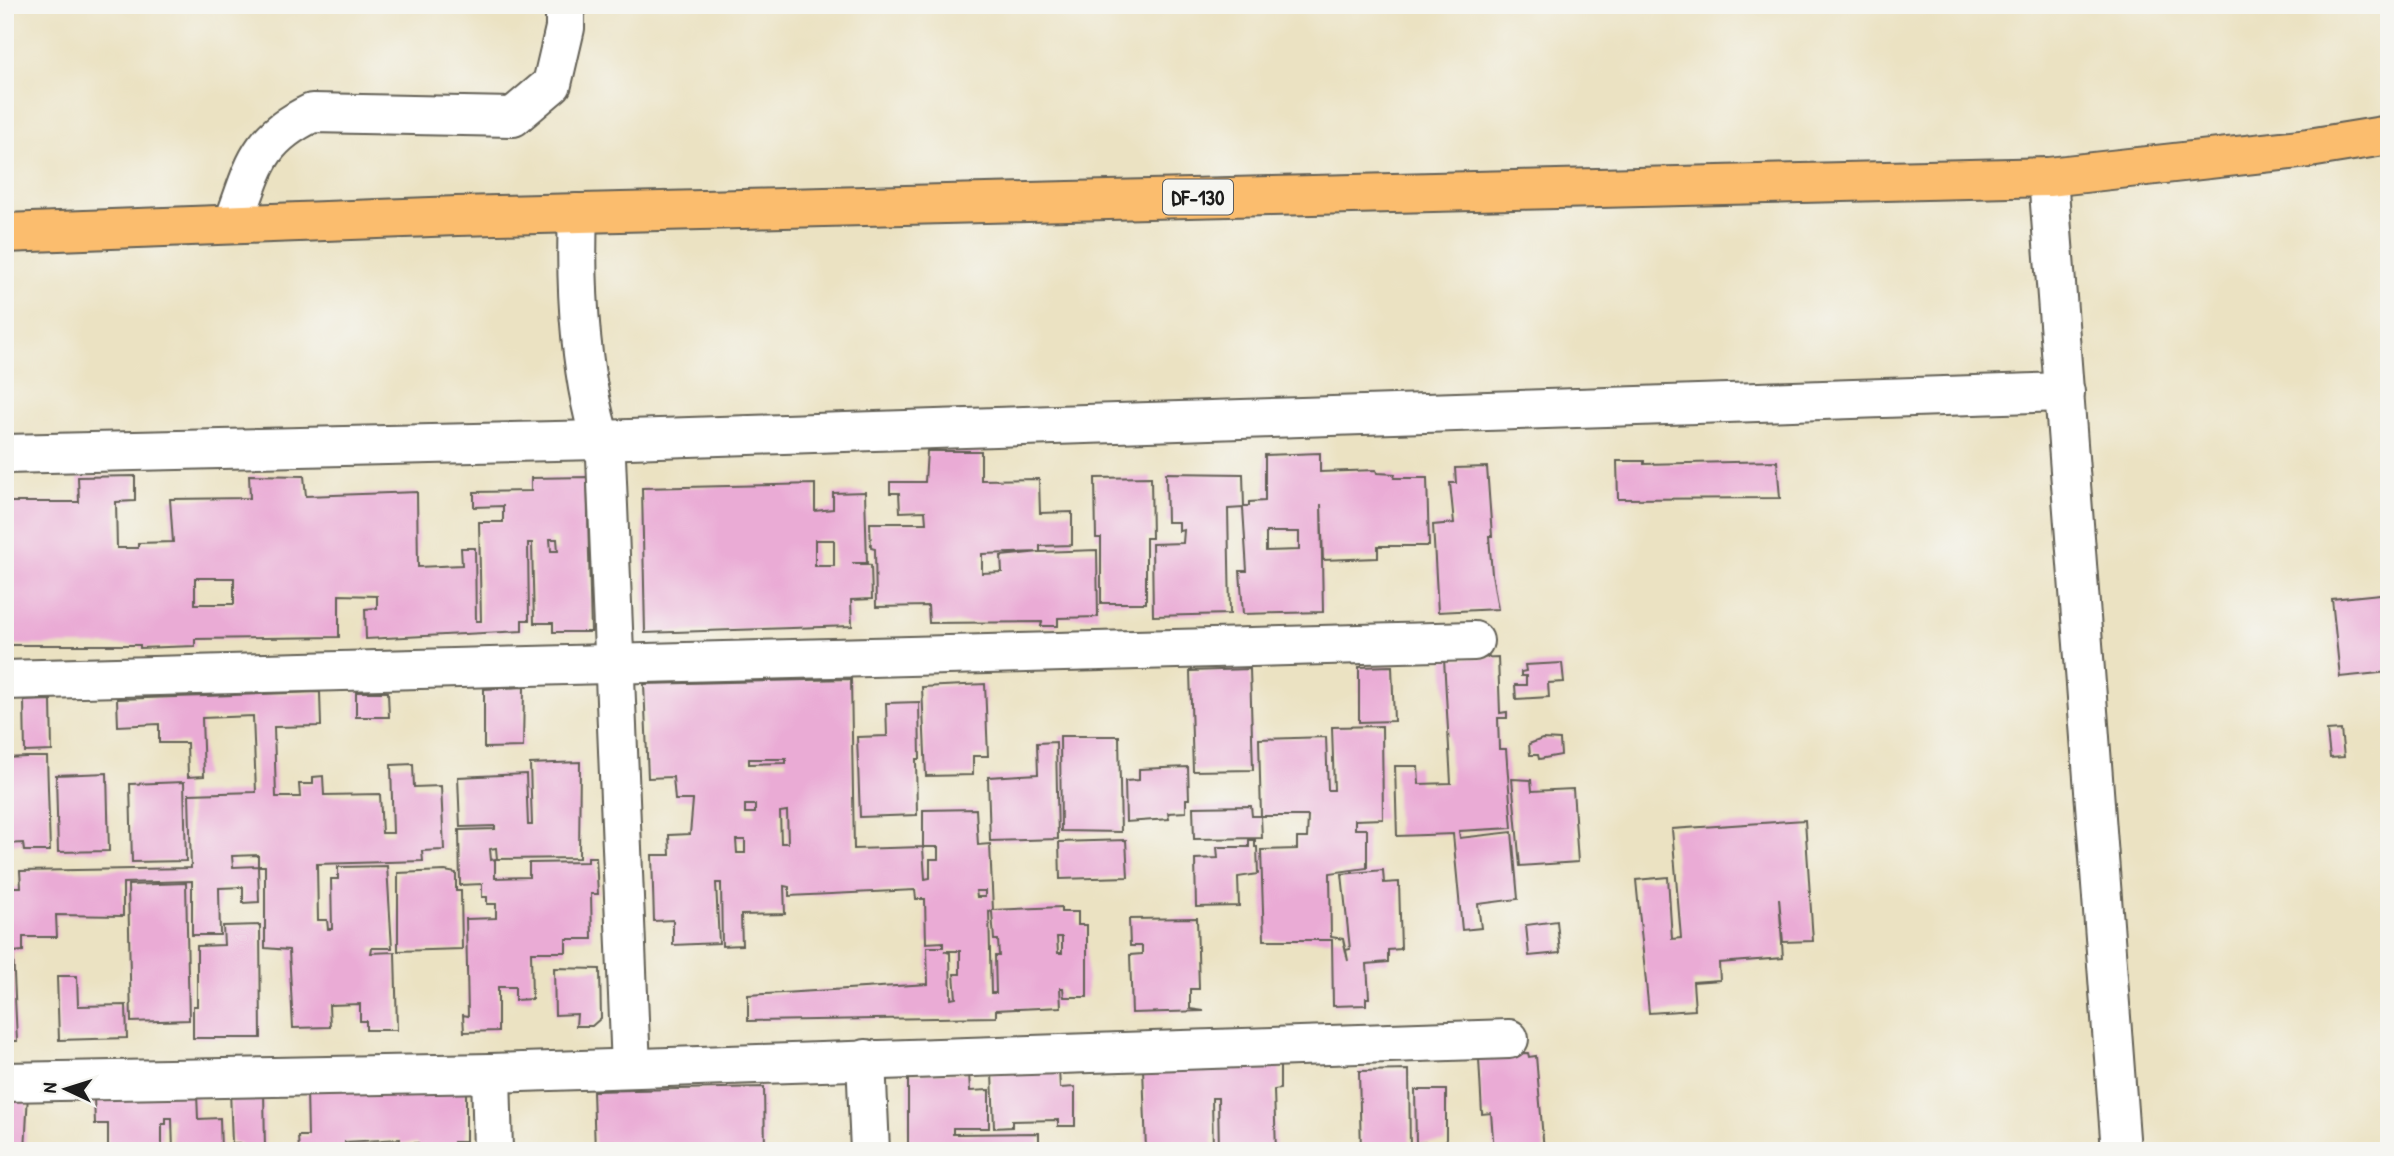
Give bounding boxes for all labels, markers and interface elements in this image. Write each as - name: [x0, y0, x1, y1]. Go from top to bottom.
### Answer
- road number: DF-130: [1163, 180, 1233, 214]
- north arrow: [32, 1054, 102, 1124]
- text: N: [36, 1082, 62, 1094]

